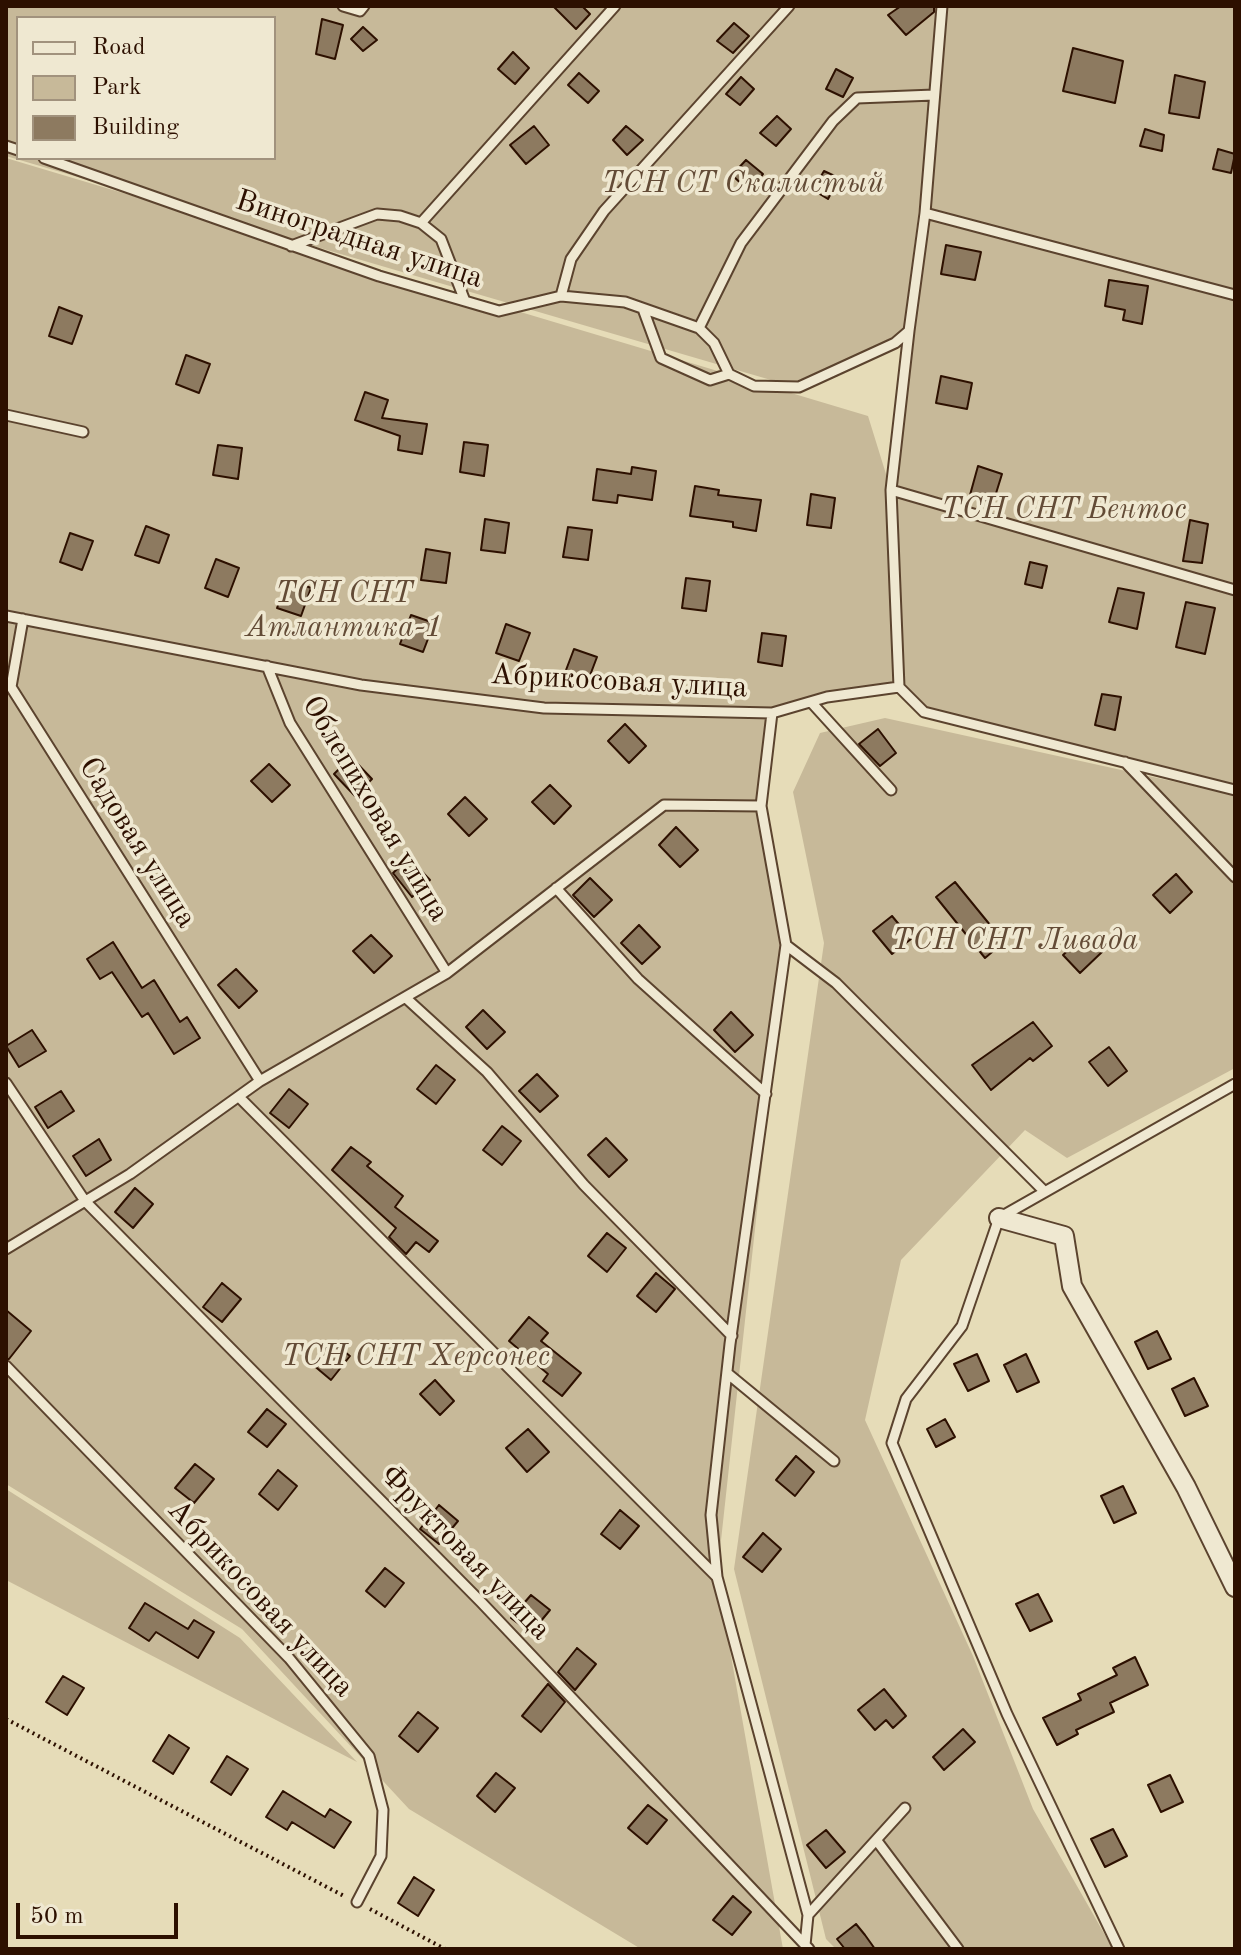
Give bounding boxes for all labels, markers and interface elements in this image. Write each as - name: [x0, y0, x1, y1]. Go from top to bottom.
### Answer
- legend: [16, 16, 276, 160]
- text: Road: [92, 36, 145, 60]
- text: Park: [92, 76, 141, 100]
- text: Building: [92, 116, 179, 140]
- park label: ТСН СТ Скалистый: [602, 166, 884, 202]
- street label: Виноградная улица: [231, 183, 487, 297]
- park label: ТСН СНТ Бентос: [941, 492, 1187, 528]
- park label: ТСН СНТ Атлантика-1: [245, 576, 443, 646]
- street label: Абрикосовая улица: [490, 657, 748, 707]
- street label: Облепиховая улица: [293, 690, 457, 928]
- street label: Садовая улица: [70, 751, 204, 935]
- park label: ТСН СНТ Ливада: [892, 923, 1138, 959]
- park label: ТСН СНТ Херсонес: [282, 1339, 550, 1375]
- street label: Фруктовая улица: [372, 1458, 558, 1648]
- street label: Абрикосовая улица: [159, 1493, 361, 1705]
- scale bar: [20, 1887, 182, 1937]
- text: 50 m: [30, 1905, 84, 1929]

